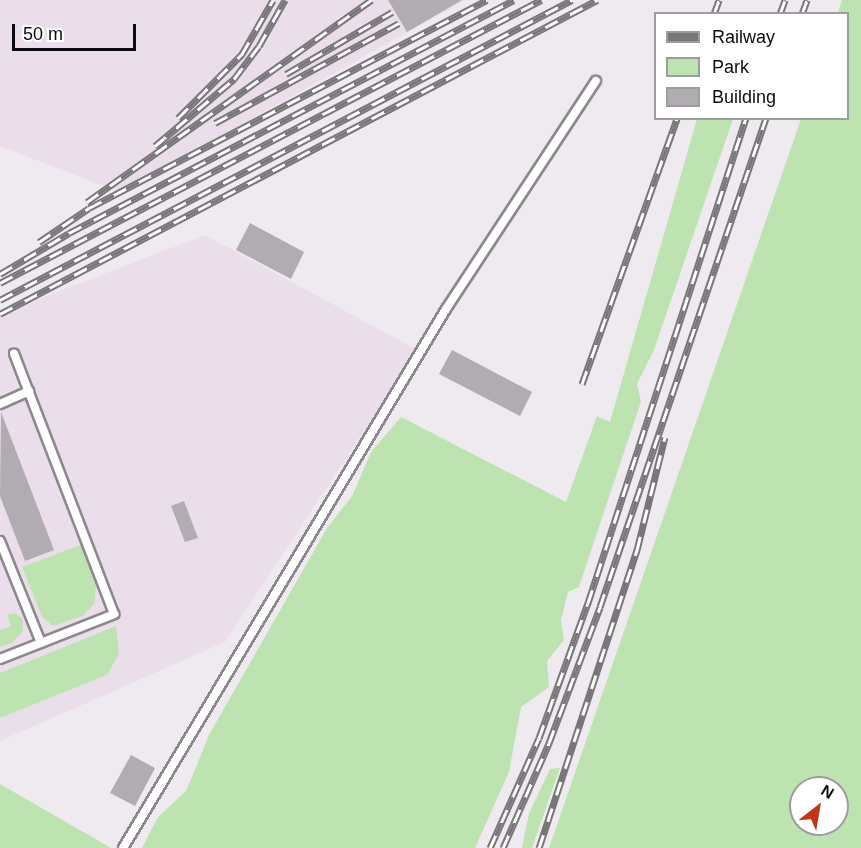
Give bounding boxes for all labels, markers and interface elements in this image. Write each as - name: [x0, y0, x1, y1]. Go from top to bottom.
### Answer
- scale bar: [15, 12, 140, 50]
- legend: [654, 12, 849, 120]
- text: 50 m: [23, 24, 63, 44]
- text: Railway: [712, 27, 775, 47]
- text: Park: [712, 57, 749, 77]
- text: Building: [712, 87, 776, 107]
- north arrow: [789, 776, 849, 836]
- text: N: [818, 782, 837, 802]

